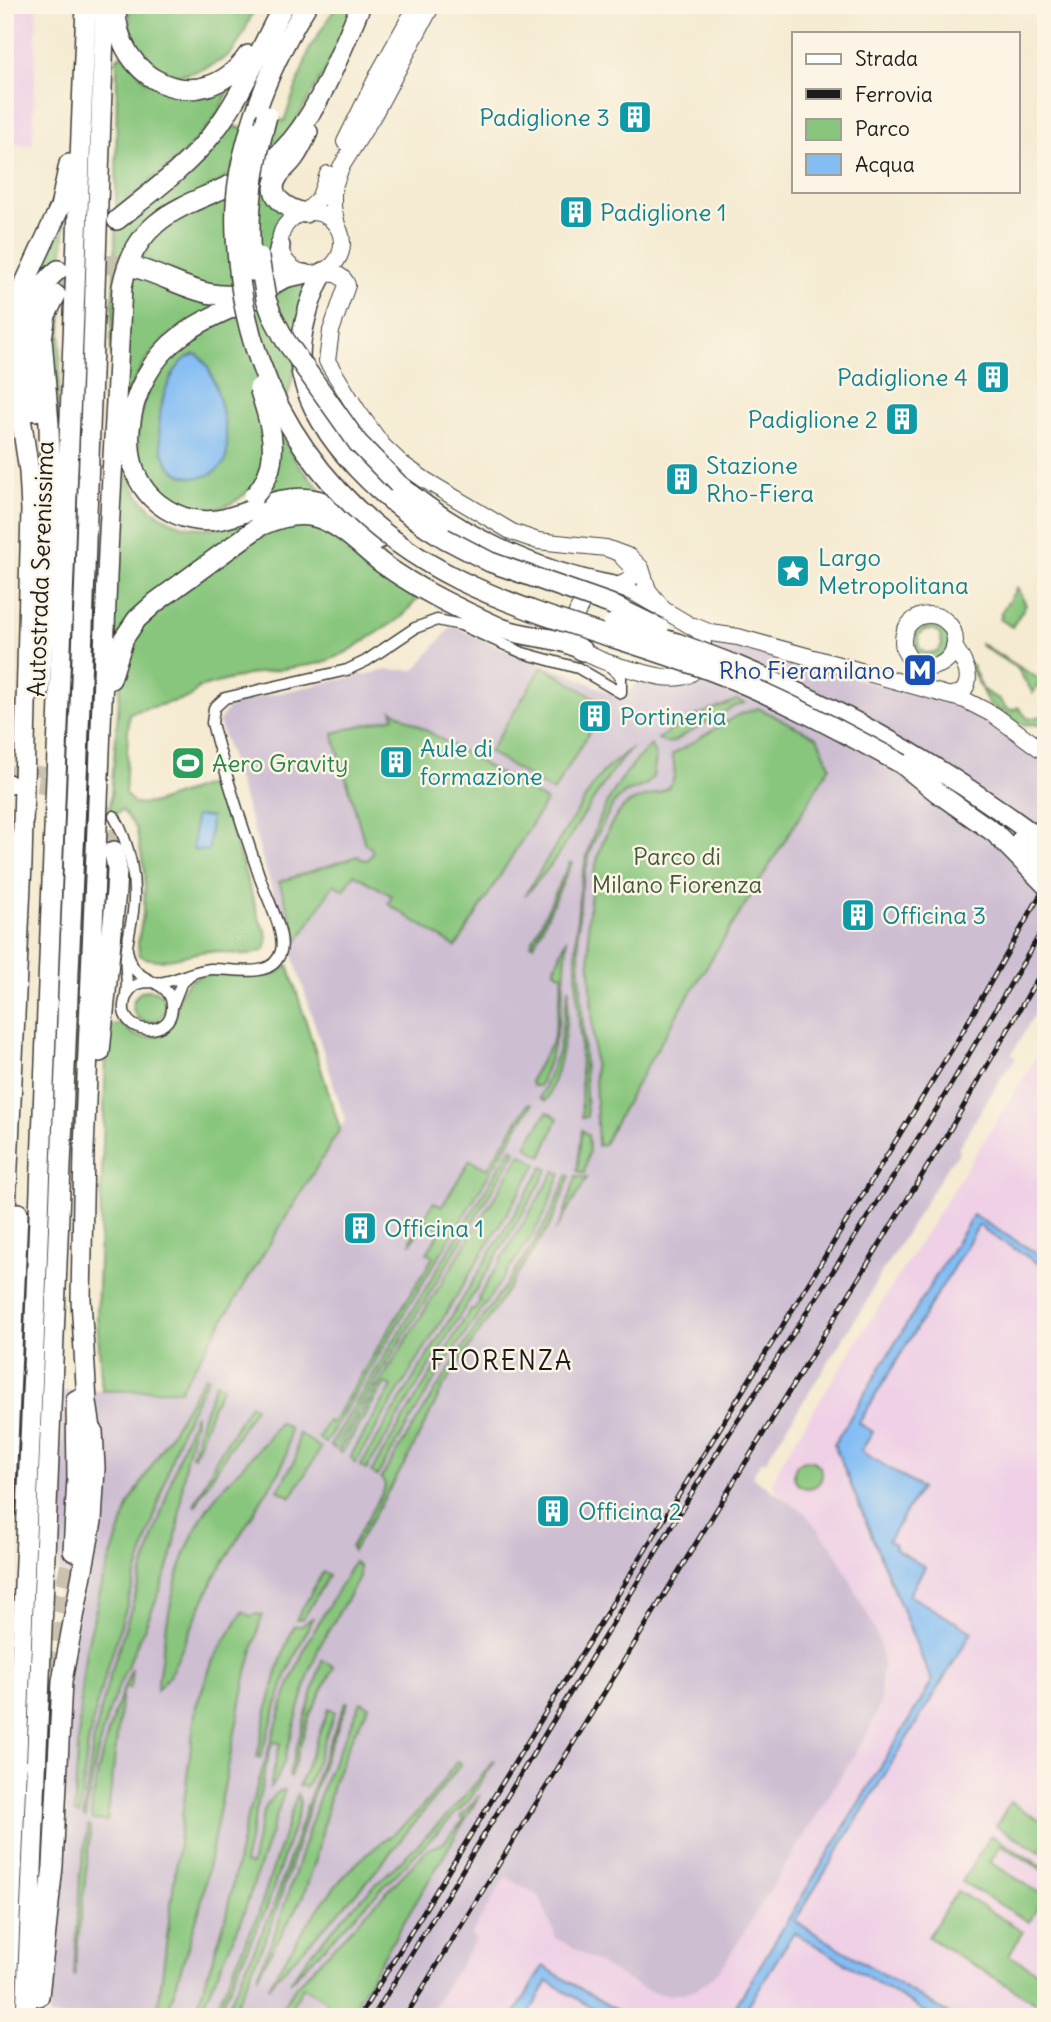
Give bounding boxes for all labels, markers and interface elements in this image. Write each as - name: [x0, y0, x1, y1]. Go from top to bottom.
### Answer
- legend: [792, 32, 1020, 192]
- text: Strada: [855, 45, 918, 72]
- text: Ferrovia: [855, 81, 933, 108]
- building icon: Padiglione 3: [616, 98, 654, 136]
- place label: Padiglione 3: [479, 102, 610, 132]
- text: Parco: [855, 115, 910, 142]
- text: Acqua: [855, 151, 915, 178]
- building icon: Padiglione 1: [557, 193, 595, 231]
- place label: Padiglione 1: [600, 197, 727, 227]
- building icon: Padiglione 4: [974, 358, 1012, 396]
- place label: Padiglione 4: [837, 362, 968, 392]
- building icon: Padiglione 2: [883, 400, 921, 438]
- place label: Padiglione 2: [748, 404, 878, 434]
- street label: Autostrada Serenissima: [21, 440, 59, 698]
- place label: Stazione Rho-Fiera: [706, 450, 814, 508]
- building icon: Stazione Rho-Fiera: [663, 460, 701, 498]
- place label: Largo Metropolitana: [818, 542, 969, 600]
- place icon: Largo Metropolitana: [774, 552, 812, 590]
- metro station icon: Rho Fieramilano: [901, 651, 939, 689]
- place label: Rho Fieramilano: [719, 655, 895, 685]
- building icon: Portineria: [576, 697, 614, 735]
- place label: Portineria: [620, 701, 726, 731]
- place label: Aule di formazione: [420, 733, 543, 791]
- building icon: Aule di formazione: [377, 743, 415, 781]
- sports icon: Aero Gravity: [169, 744, 207, 782]
- place label: Aero Gravity: [212, 748, 348, 778]
- park label: Parco di Milano Fiorenza: [592, 841, 762, 899]
- building icon: Officina 3: [839, 896, 877, 934]
- place label: Officina 3: [882, 900, 986, 930]
- building icon: Officina 1: [341, 1209, 379, 1247]
- place label: Officina 1: [384, 1213, 484, 1243]
- district label: FIORENZA: [431, 1344, 573, 1377]
- building icon: Officina 2: [534, 1492, 572, 1530]
- place label: Officina 2: [578, 1496, 682, 1526]

